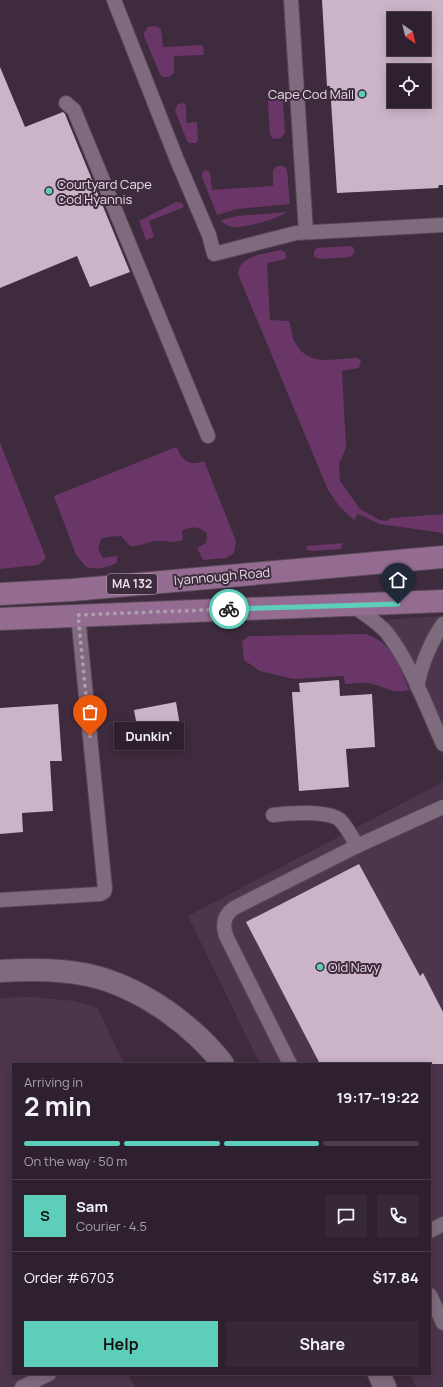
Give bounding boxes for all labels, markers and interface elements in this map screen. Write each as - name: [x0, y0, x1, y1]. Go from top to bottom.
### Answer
- north arrow: [387, 12, 431, 56]
- map controls: [387, 12, 431, 108]
- button: locate: [387, 64, 431, 108]
- place label: Cape Cod Mall: [268, 85, 354, 103]
- marker: Cape Cod Mall: [357, 89, 367, 99]
- place label: Courtyard Cape Cod Hyannis: [57, 175, 152, 208]
- marker: Courtyard Cape Cod Hyannis: [44, 186, 54, 196]
- street label: Iyannough Road: [173, 563, 271, 589]
- pin: [381, 563, 415, 604]
- icon: home: [387, 569, 409, 591]
- road number: MA 132: [107, 574, 157, 594]
- courier: [209, 589, 249, 629]
- icon: bike: [218, 598, 240, 620]
- pin: [73, 695, 107, 736]
- icon: bag: [79, 701, 101, 723]
- callout: Dunkin': [114, 722, 184, 750]
- text: Dunkin': [125, 727, 173, 745]
- place label: Old Navy: [328, 958, 380, 976]
- marker: Old Navy: [315, 962, 325, 972]
- text: Arriving in: [24, 1073, 83, 1091]
- text: 19:17–19:22: [337, 1087, 419, 1108]
- text: 2 min: [24, 1088, 92, 1124]
- text: On the way · 50 m: [24, 1152, 127, 1170]
- button: chat: [325, 1195, 367, 1237]
- button: phone: [377, 1195, 419, 1237]
- text: Sam: [76, 1196, 108, 1217]
- text: S: [40, 1205, 50, 1226]
- text: Courier · 4.5: [76, 1217, 147, 1235]
- text: Order #6703: [24, 1267, 114, 1288]
- text: $17.84: [372, 1267, 419, 1288]
- button: Help: [24, 1321, 218, 1367]
- button: Share: [226, 1321, 419, 1367]

